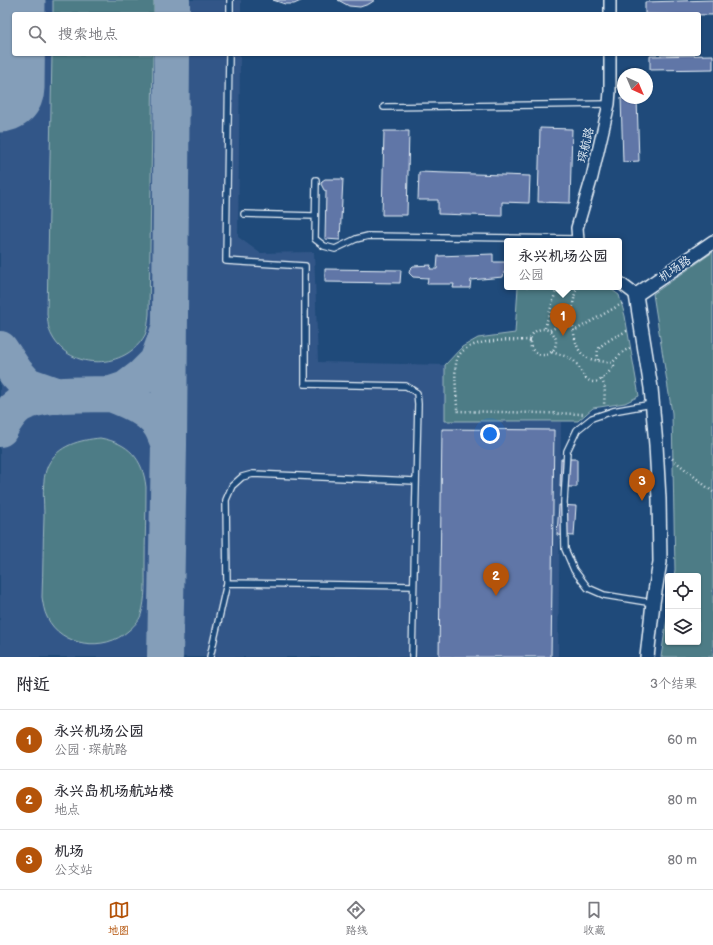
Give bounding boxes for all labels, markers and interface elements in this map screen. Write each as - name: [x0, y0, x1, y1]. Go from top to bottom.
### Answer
- search box: [12, 12, 701, 56]
- icon: search: [26, 23, 48, 45]
- text: 搜索地点: [58, 25, 118, 44]
- north arrow: [617, 68, 653, 104]
- street label: 琛航路: [575, 126, 597, 164]
- popup: [504, 238, 622, 290]
- text: 永兴机场公园: [518, 247, 608, 266]
- street label: 机场路: [656, 253, 694, 285]
- text: 公园: [518, 267, 544, 283]
- pin: 1: [550, 303, 576, 336]
- your location: [480, 424, 500, 444]
- pin: 3: [629, 468, 655, 501]
- pin: 2: [483, 563, 509, 596]
- map controls: [665, 573, 701, 645]
- button: locate: [665, 573, 701, 609]
- button: layers: [665, 609, 701, 645]
- text: 附近: [16, 675, 50, 695]
- text: 3个结果: [650, 676, 697, 692]
- text: 永兴机场公园: [54, 722, 144, 741]
- text: 1: [26, 732, 32, 748]
- text: 60 m: [667, 732, 697, 748]
- text: 公园 · 琛航路: [54, 742, 127, 758]
- text: 永兴岛机场航站楼: [54, 782, 174, 801]
- text: 2: [25, 792, 33, 808]
- text: 80 m: [668, 792, 697, 808]
- text: 地点: [54, 802, 80, 818]
- text: 机场: [54, 842, 84, 861]
- text: 3: [25, 852, 33, 868]
- text: 80 m: [668, 852, 697, 868]
- text: 公交站: [54, 862, 93, 878]
- tab: 地图: [108, 899, 130, 937]
- tab: 路线: [345, 899, 367, 937]
- tab: 收藏: [583, 899, 605, 937]

